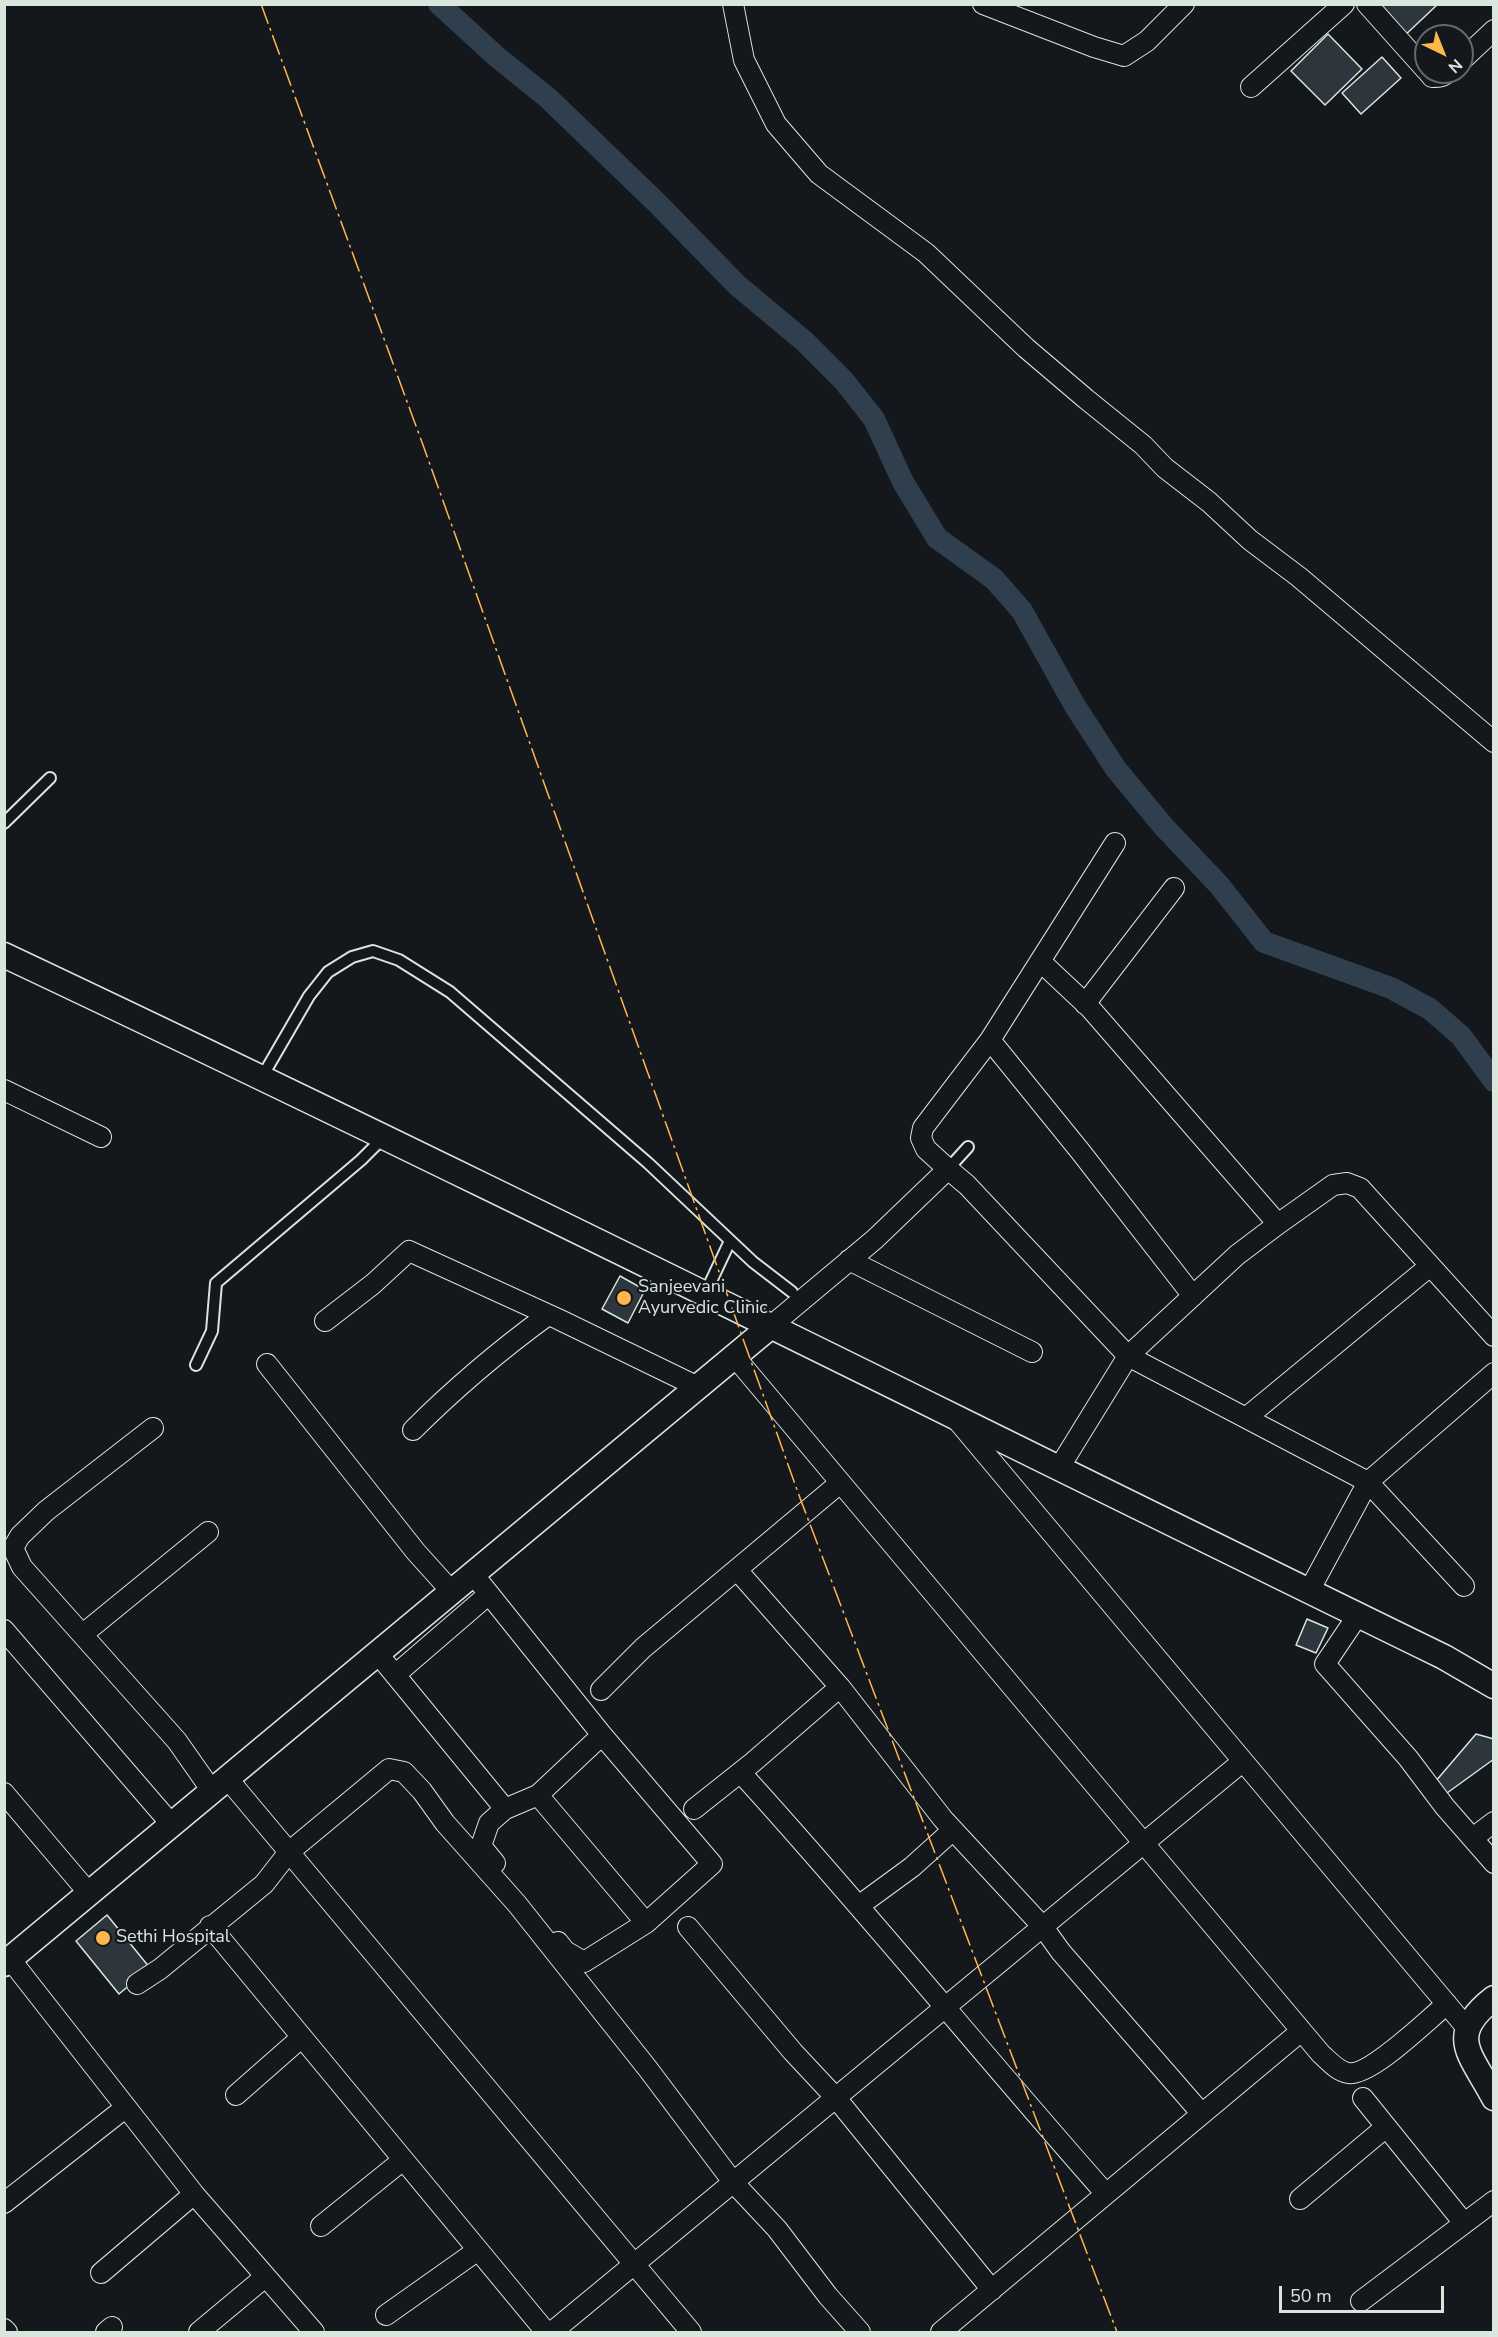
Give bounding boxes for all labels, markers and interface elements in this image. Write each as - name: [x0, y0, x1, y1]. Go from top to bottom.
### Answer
- north arrow: [1414, 24, 1474, 84]
- text: N: [1443, 54, 1467, 78]
- place label: Sanjeevani Ayurvedic Clinic: [638, 1277, 768, 1320]
- marker: Sanjeevani Ayurvedic Clinic: [615, 1289, 633, 1307]
- place label: Sethi Hospital: [116, 1927, 230, 1949]
- marker: Sethi Hospital: [94, 1929, 112, 1947]
- scale bar: [1282, 2274, 1447, 2312]
- text: 50 m: [1290, 2284, 1332, 2308]

